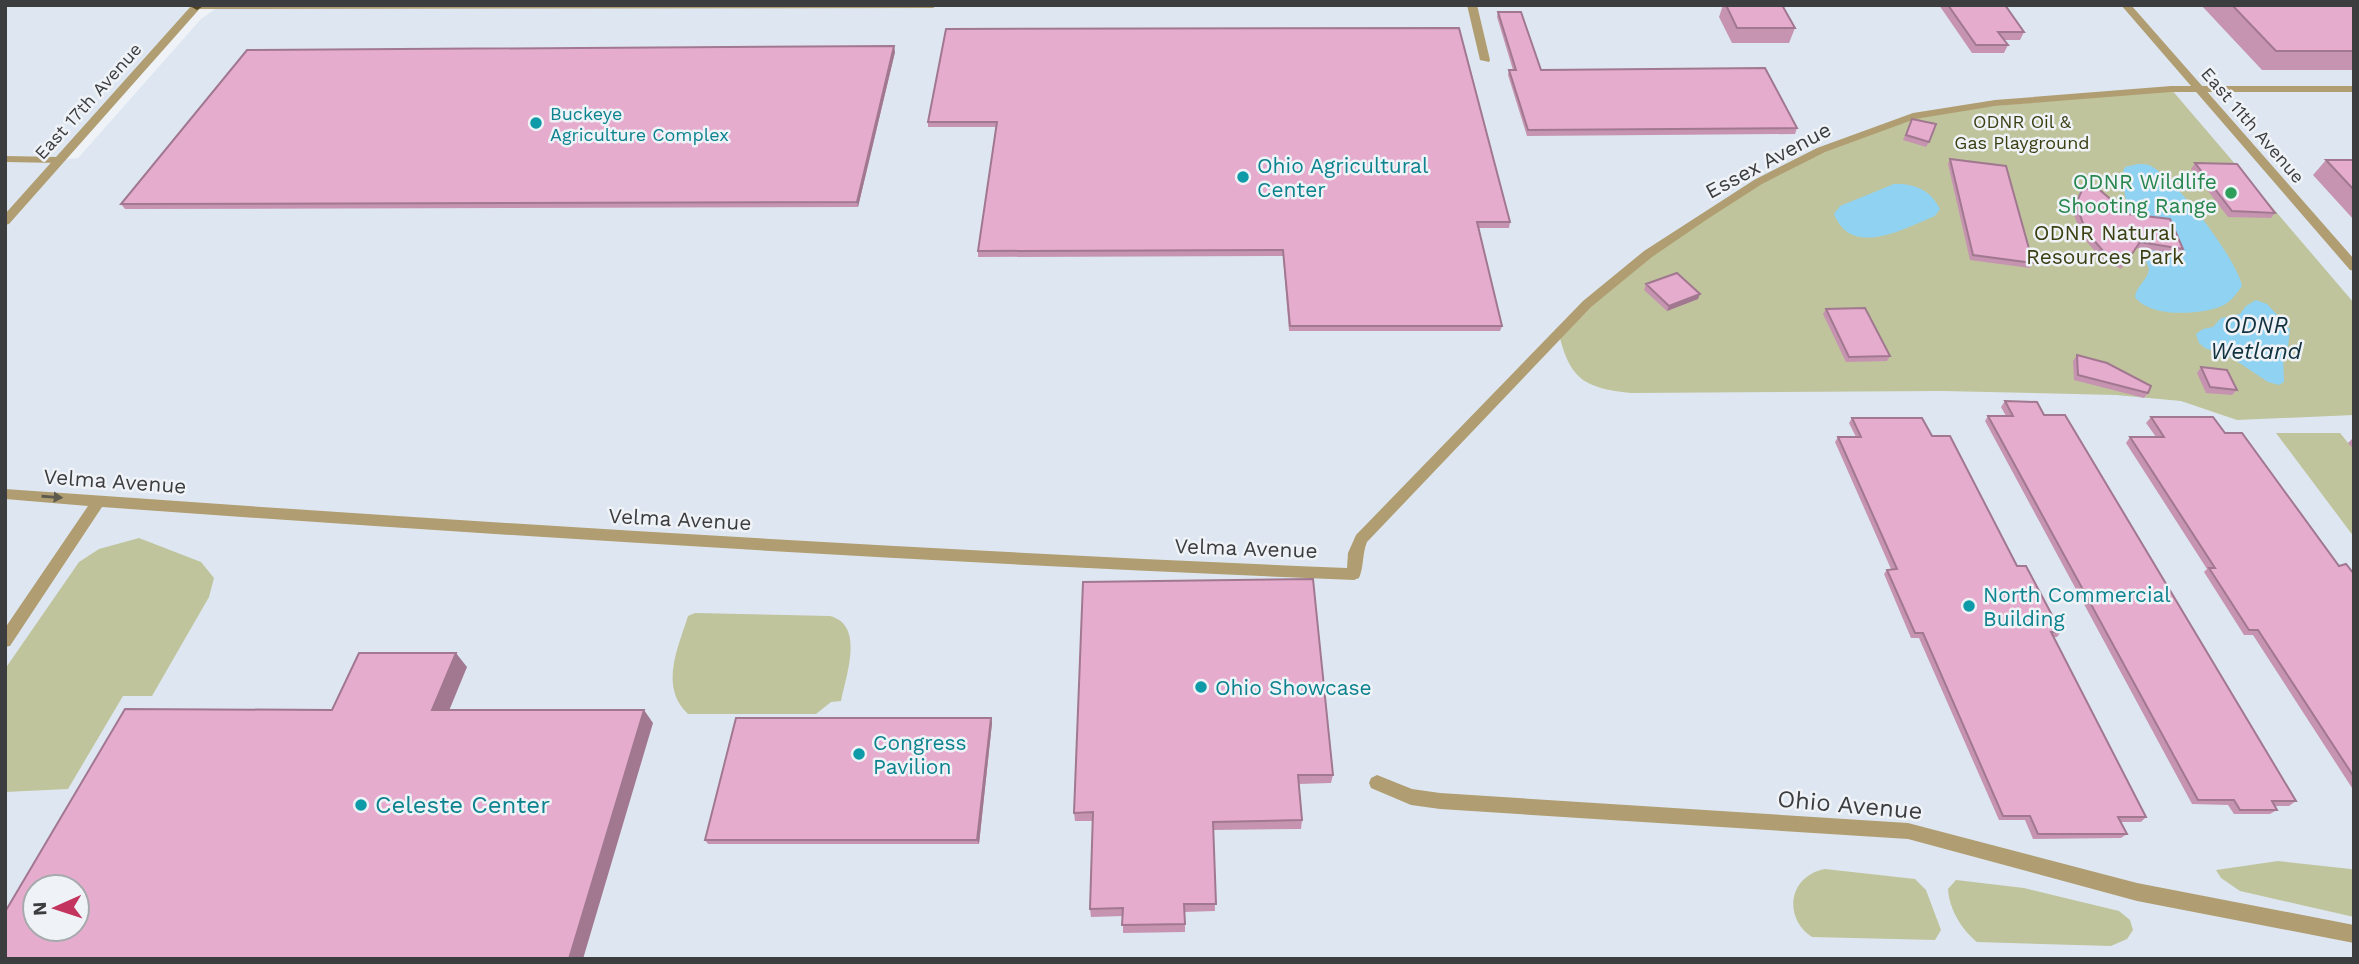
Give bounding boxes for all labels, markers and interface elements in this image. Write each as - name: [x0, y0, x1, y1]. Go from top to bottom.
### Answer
- street label: East 17th Avenue: [30, 38, 146, 164]
- street label: East 11th Avenue: [2197, 63, 2309, 187]
- place label: Buckeye Agriculture Complex: [550, 103, 729, 145]
- park label: ODNR Oil & Gas Playground: [1954, 111, 2090, 153]
- marker: Buckeye Agriculture Complex: [528, 115, 544, 131]
- street label: Essex Avenue: [1701, 116, 1835, 204]
- place label: Ohio Agricultural Center: [1257, 153, 1429, 202]
- marker: Ohio Agricultural Center: [1235, 169, 1251, 185]
- place label: ODNR Wildlife Shooting Range: [2058, 169, 2217, 218]
- marker: ODNR Wildlife Shooting Range: [2223, 185, 2239, 201]
- park label: ODNR Natural Resources Park: [2026, 220, 2184, 269]
- water label: ODNR Wetland: [2210, 312, 2303, 365]
- street label: Velma Avenue: [43, 464, 187, 498]
- one-way arrow: [41, 492, 63, 503]
- street label: Velma Avenue: [608, 503, 752, 535]
- street label: Velma Avenue: [1174, 533, 1318, 563]
- place label: North Commercial Building: [1983, 582, 2171, 631]
- marker: North Commercial Building: [1961, 598, 1977, 614]
- place label: Ohio Showcase: [1215, 675, 1372, 700]
- marker: Ohio Showcase: [1193, 679, 1209, 695]
- place label: Congress Pavilion: [873, 730, 967, 779]
- marker: Congress Pavilion: [851, 746, 867, 762]
- street label: Ohio Avenue: [1776, 785, 1924, 825]
- place label: Celeste Center: [375, 791, 550, 819]
- marker: Celeste Center: [353, 797, 369, 813]
- north arrow: [21, 873, 91, 943]
- text: N: [28, 901, 51, 917]

